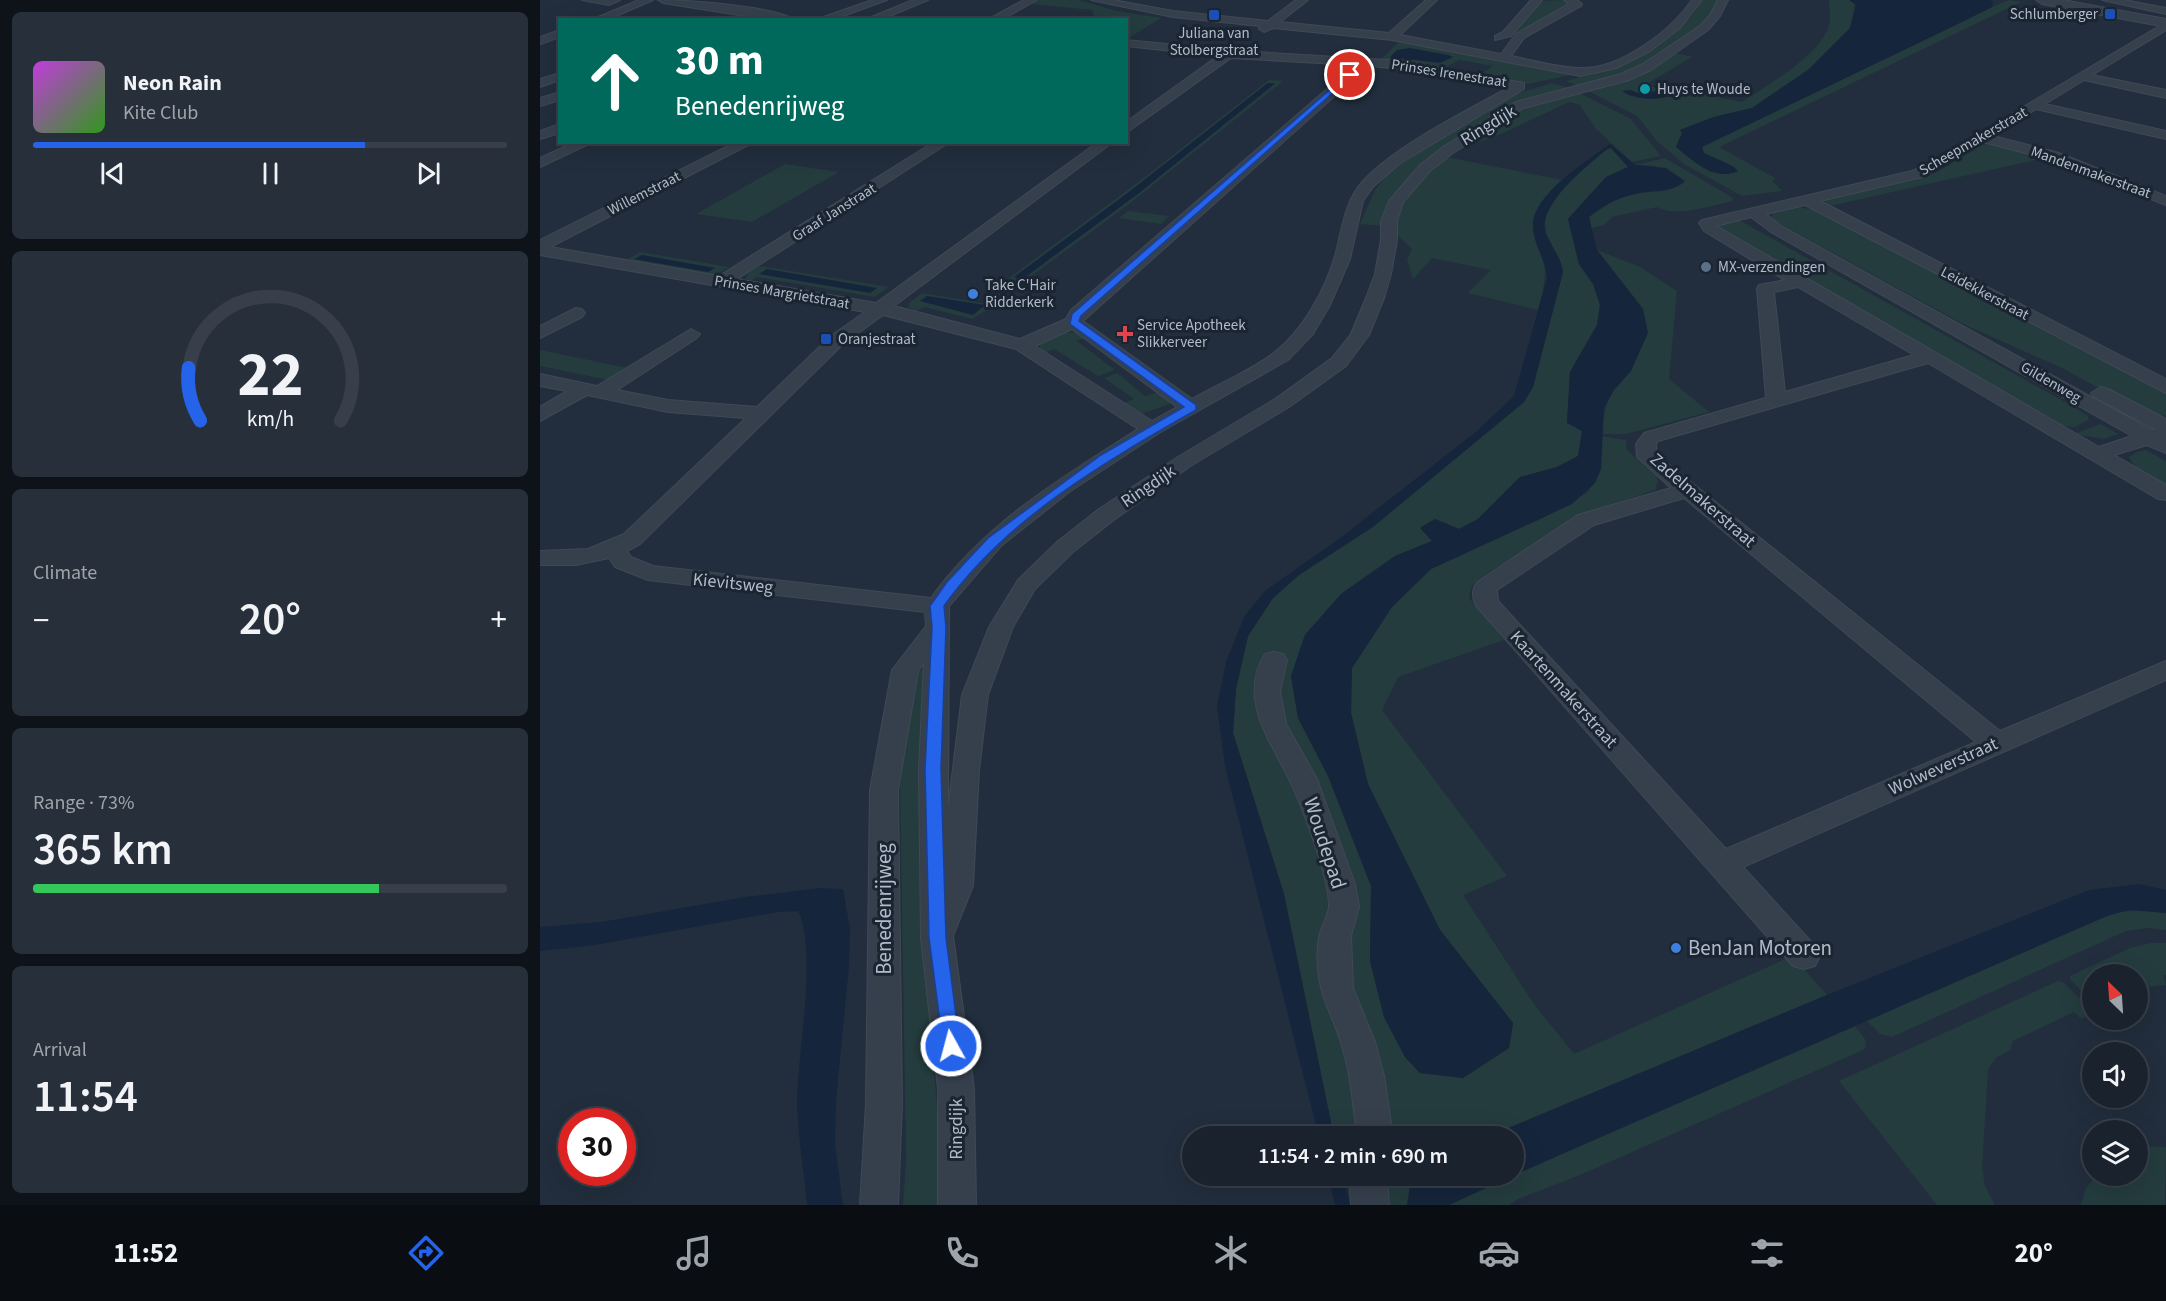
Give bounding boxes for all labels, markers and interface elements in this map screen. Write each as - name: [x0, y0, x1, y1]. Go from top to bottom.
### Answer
- place label: Schlumberger: [2010, 4, 2099, 25]
- marker: Schlumberger: [2103, 7, 2117, 21]
- marker: Juliana van Stolbergstraat: [1207, 8, 1221, 22]
- place label: Juliana van Stolbergstraat: [1170, 23, 1258, 61]
- text: 30 m: [675, 31, 764, 91]
- icon: ahead: [576, 42, 654, 120]
- pin: [1324, 49, 1375, 100]
- street label: Prinses Irenestraat: [1390, 54, 1508, 93]
- icon: arrive: [1333, 58, 1366, 91]
- text: Neon Rain: [123, 67, 222, 99]
- place label: Huys te Woude: [1657, 79, 1750, 100]
- marker: Huys te Woude: [1638, 82, 1652, 96]
- text: Benedenrijweg: [675, 87, 844, 126]
- text: Kite Club: [123, 99, 198, 127]
- street label: Ringdijk: [1456, 99, 1521, 152]
- street label: Scheepmakerstraat: [1915, 102, 2031, 181]
- street label: Mandenmakerstraat: [2028, 141, 2154, 204]
- icon: previous: [96, 157, 129, 190]
- icon: pause: [254, 157, 287, 190]
- icon: next: [412, 157, 445, 190]
- street label: Willemstraat: [604, 166, 684, 221]
- street label: Graaf Janstraat: [788, 178, 880, 247]
- place label: MX-verzendingen: [1718, 257, 1825, 278]
- marker: MX-verzendingen: [1699, 260, 1713, 274]
- street label: Leidekkerstraat: [1937, 261, 2033, 326]
- street label: Prinses Margrietstraat: [713, 270, 851, 315]
- place label: Take C'Hair Ridderkerk: [985, 275, 1056, 313]
- marker: Take C'Hair Ridderkerk: [966, 287, 980, 301]
- place label: Service Apotheek Slikkerveer: [1137, 315, 1246, 353]
- marker: Service Apotheek Slikkerveer: [1118, 327, 1132, 341]
- place label: Oranjestraat: [838, 329, 916, 350]
- text: 22: [237, 331, 303, 420]
- marker: Oranjestraat: [819, 332, 833, 346]
- street label: Gildenweg: [2017, 357, 2085, 408]
- text: km/h: [246, 404, 294, 435]
- street label: Zadelmakerstraat: [1644, 447, 1761, 553]
- street label: Ringdijk: [1116, 459, 1181, 514]
- text: Climate: [33, 559, 97, 587]
- street label: Kievitsweg: [691, 567, 774, 600]
- text: 20°: [239, 588, 301, 652]
- text: −: [33, 597, 49, 644]
- text: +: [491, 597, 507, 644]
- street label: Kaartenmakerstraat: [1504, 625, 1623, 754]
- street label: Wolweverstraat: [1885, 731, 2002, 802]
- text: Range · 73%: [33, 789, 134, 817]
- street label: Woudepad: [1296, 793, 1354, 893]
- text: 365 km: [33, 818, 173, 882]
- street label: Benedenrijweg: [869, 843, 899, 975]
- place label: BenJan Motoren: [1688, 933, 1832, 963]
- marker: BenJan Motoren: [1669, 941, 1683, 955]
- north arrow: [2082, 964, 2148, 1030]
- map controls: [2082, 964, 2148, 1186]
- position arrow: [919, 1014, 983, 1078]
- text: Arrival: [33, 1036, 87, 1064]
- button: sound: [2082, 1042, 2148, 1108]
- text: 11:54: [33, 1065, 138, 1129]
- street label: Ringdijk: [944, 1098, 969, 1160]
- speed limit sign: 30: [558, 1108, 636, 1186]
- button: layers: [2082, 1120, 2148, 1186]
- text: 11:54 · 2 min · 690 m: [1258, 1140, 1448, 1172]
- icon: directions: [405, 1232, 447, 1274]
- icon: music: [673, 1232, 715, 1274]
- icon: phone: [941, 1232, 983, 1274]
- icon: climate: [1210, 1232, 1252, 1274]
- icon: car: [1478, 1232, 1520, 1274]
- icon: filters: [1746, 1232, 1788, 1274]
- text: 11:52: [113, 1234, 178, 1273]
- text: 20°: [2014, 1234, 2053, 1273]

